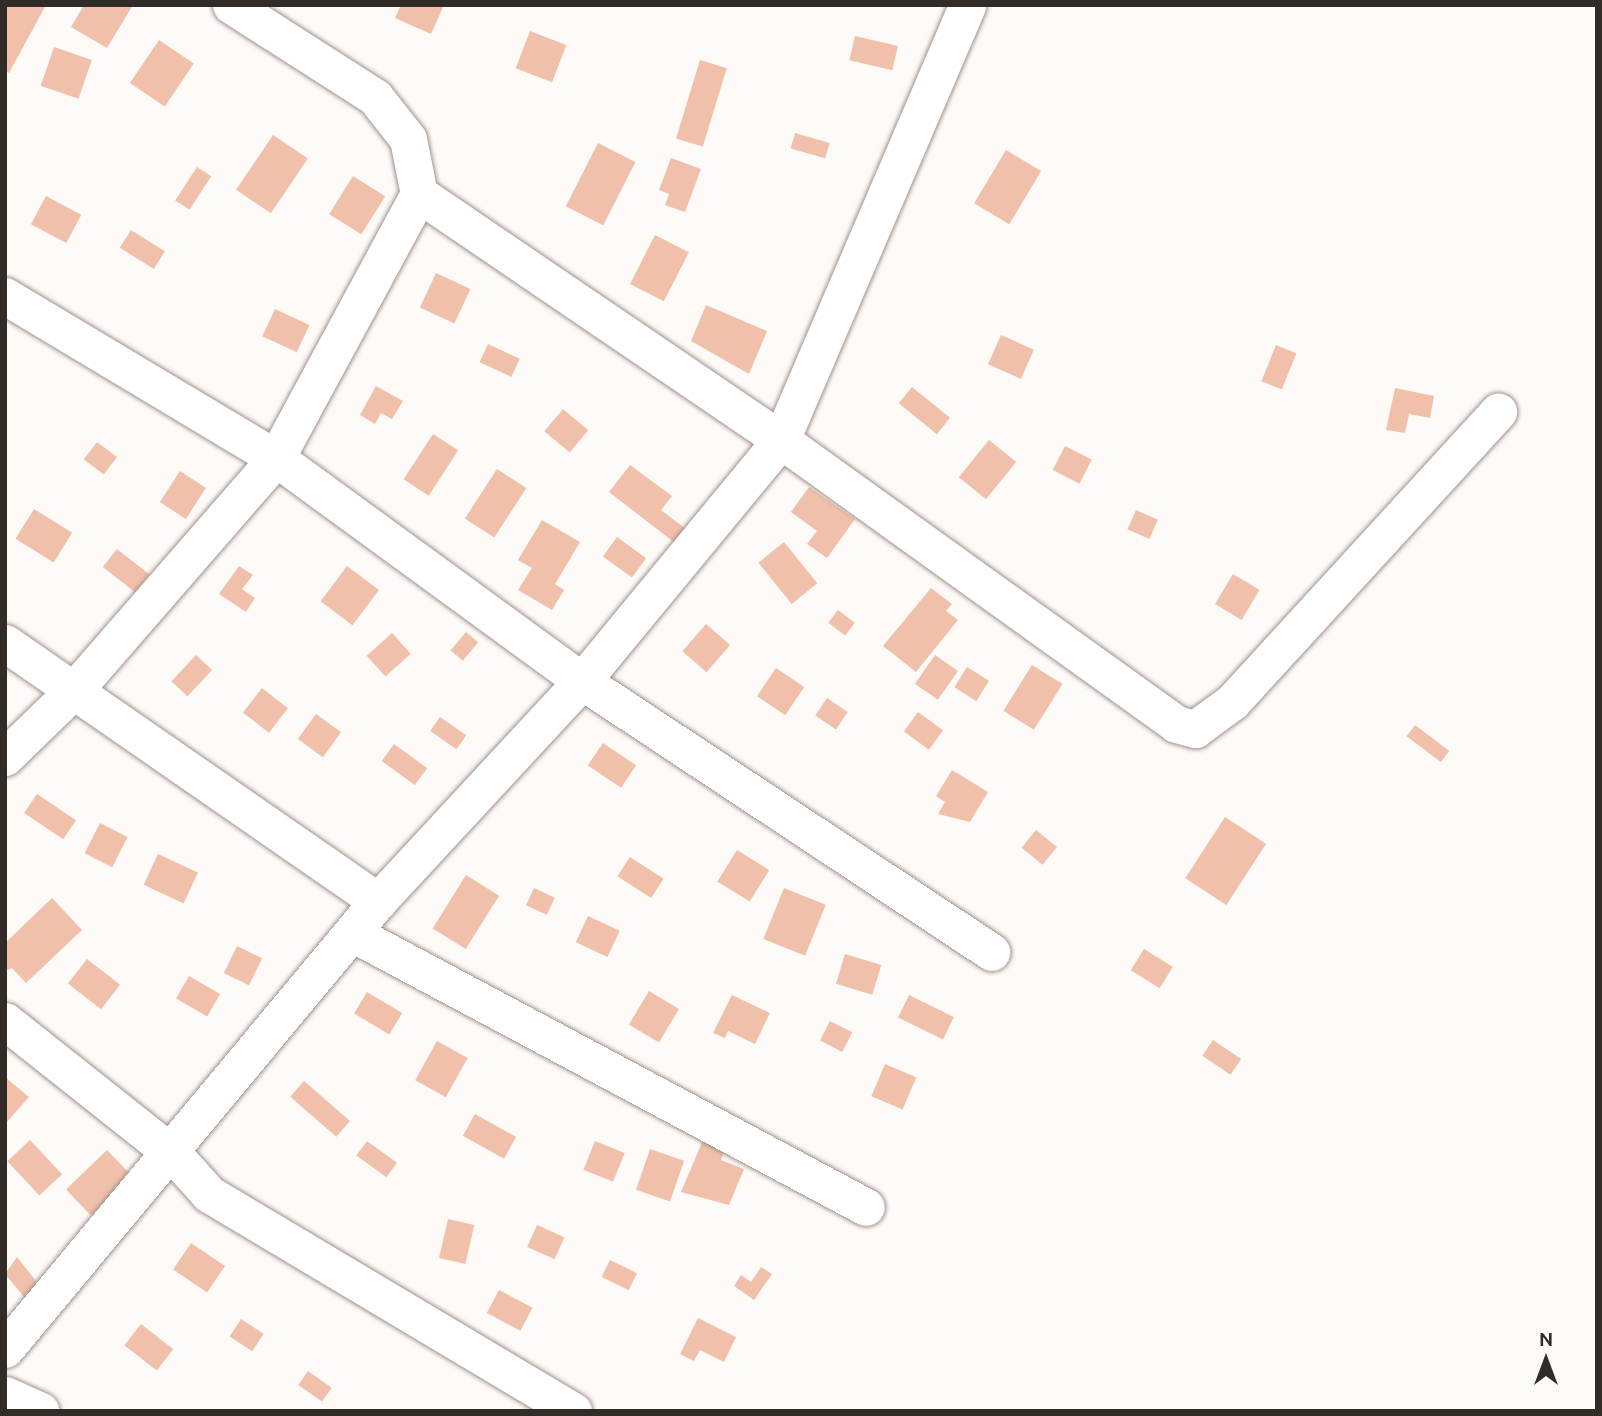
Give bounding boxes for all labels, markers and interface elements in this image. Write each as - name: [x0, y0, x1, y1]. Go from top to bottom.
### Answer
- north arrow: [1511, 1325, 1581, 1395]
- text: N: [1539, 1328, 1553, 1350]

